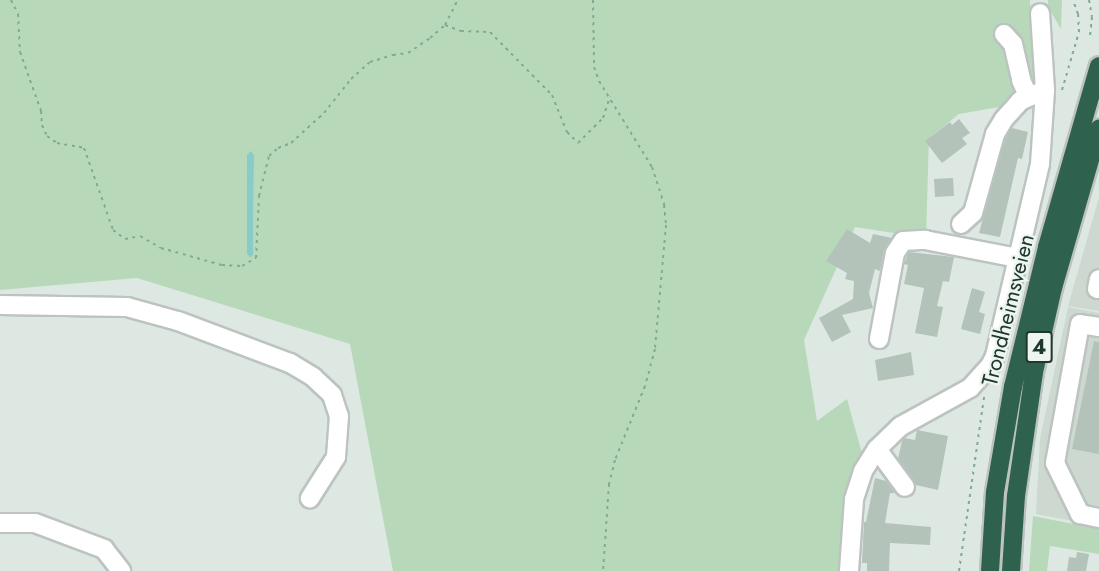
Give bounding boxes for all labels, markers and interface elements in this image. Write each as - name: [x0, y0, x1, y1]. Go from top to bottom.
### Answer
- street label: Trondheimsveien: [976, 231, 1040, 389]
- road number: 4: [1026, 329, 1052, 365]

